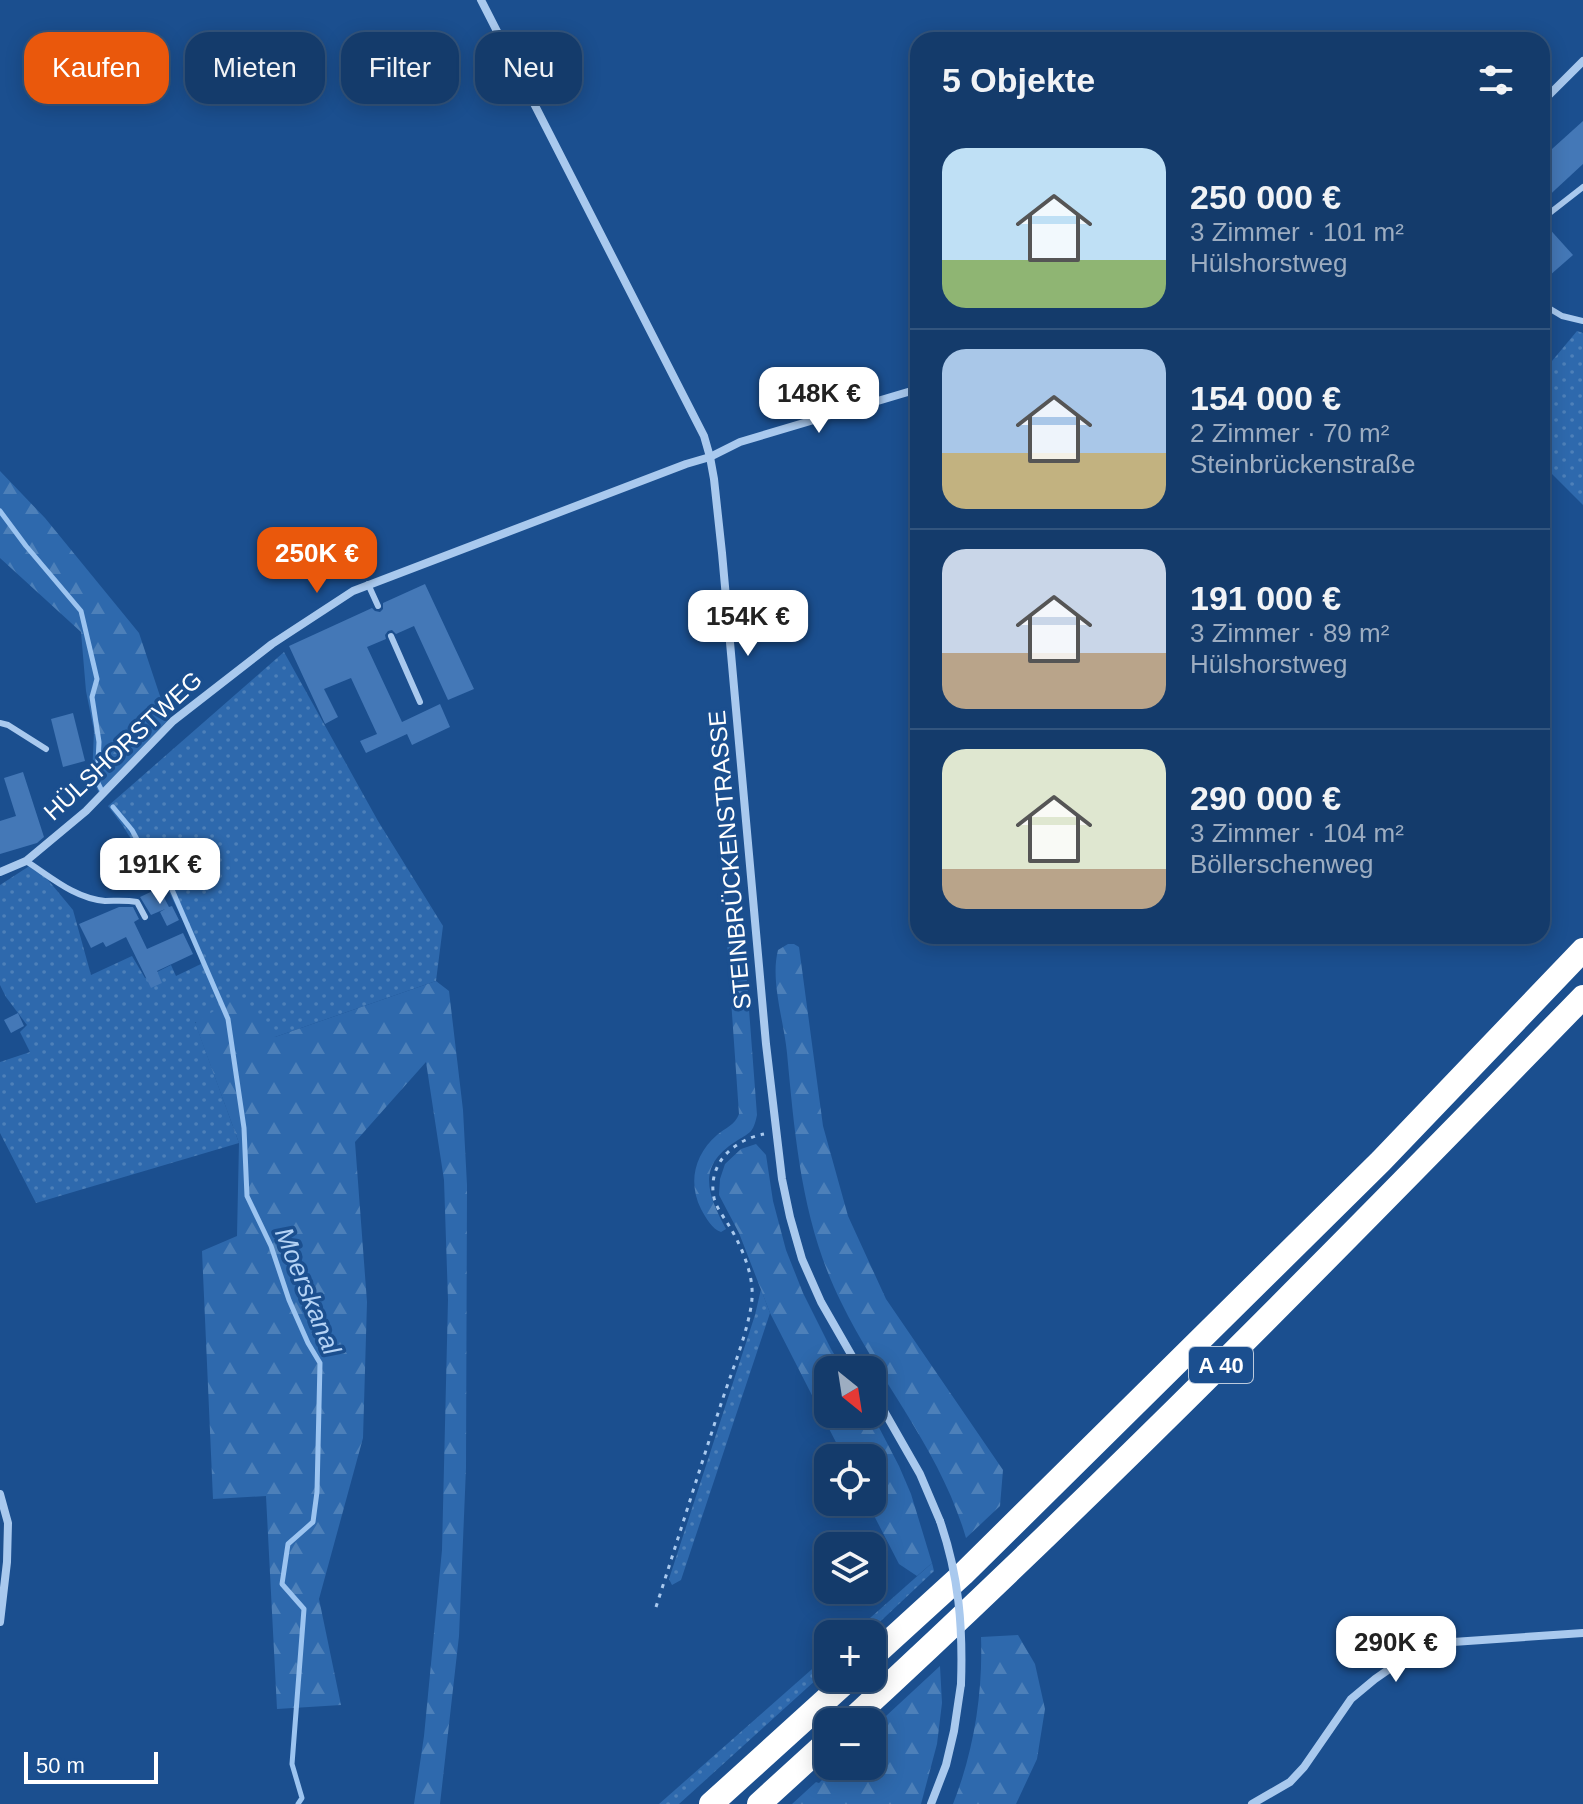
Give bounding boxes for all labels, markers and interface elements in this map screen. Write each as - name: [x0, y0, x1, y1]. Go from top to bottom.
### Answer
- chip: Kaufen: [24, 32, 169, 104]
- chip: Mieten: [185, 32, 325, 104]
- chip: Filter: [341, 32, 459, 104]
- chip: Neu: [475, 32, 582, 104]
- icon: filters: [1474, 58, 1518, 102]
- text: 5 Objekte: [942, 61, 1095, 99]
- text: 250 000 €: [1190, 178, 1341, 216]
- icon: home: [1006, 180, 1102, 276]
- text: 3 Zimmer · 101 m²: [1190, 217, 1404, 247]
- text: Hülshorstweg: [1190, 248, 1348, 278]
- pin: 148K €: [754, 367, 884, 435]
- text: 148K €: [777, 378, 861, 408]
- text: 154 000 €: [1190, 379, 1341, 417]
- icon: home: [1006, 381, 1102, 477]
- text: 2 Zimmer · 70 m²: [1190, 418, 1389, 448]
- text: Steinbrückenstraße: [1190, 449, 1415, 479]
- pin: 250K €: [252, 527, 382, 595]
- text: 250K €: [275, 538, 359, 568]
- text: 191 000 €: [1190, 579, 1341, 617]
- icon: home: [1006, 581, 1102, 677]
- pin: 154K €: [683, 590, 813, 658]
- text: 154K €: [706, 601, 790, 631]
- text: 3 Zimmer · 89 m²: [1190, 618, 1389, 648]
- text: Hülshorstweg: [1190, 649, 1348, 679]
- street label: HÜLSHORSTWEG: [38, 666, 207, 826]
- street label: STEINBRÜCKENSTRASSE: [703, 709, 756, 1011]
- text: 290 000 €: [1190, 779, 1341, 817]
- icon: home: [1006, 781, 1102, 877]
- text: 3 Zimmer · 104 m²: [1190, 818, 1404, 848]
- pin: 191K €: [95, 838, 225, 906]
- text: 191K €: [118, 849, 202, 879]
- text: Böllerschenweg: [1190, 849, 1374, 879]
- water label: Moerskanal: [269, 1223, 348, 1360]
- road number: A 40: [1189, 1347, 1253, 1383]
- north arrow: [814, 1356, 886, 1428]
- map controls: [814, 1356, 886, 1780]
- button: locate: [814, 1444, 886, 1516]
- button: layers: [814, 1532, 886, 1604]
- pin: 290K €: [1331, 1616, 1461, 1684]
- button: +: [814, 1620, 886, 1692]
- text: 290K €: [1354, 1627, 1438, 1657]
- button: −: [814, 1708, 886, 1780]
- scale bar: [24, 1748, 158, 1784]
- text: 50 m: [36, 1753, 85, 1778]

